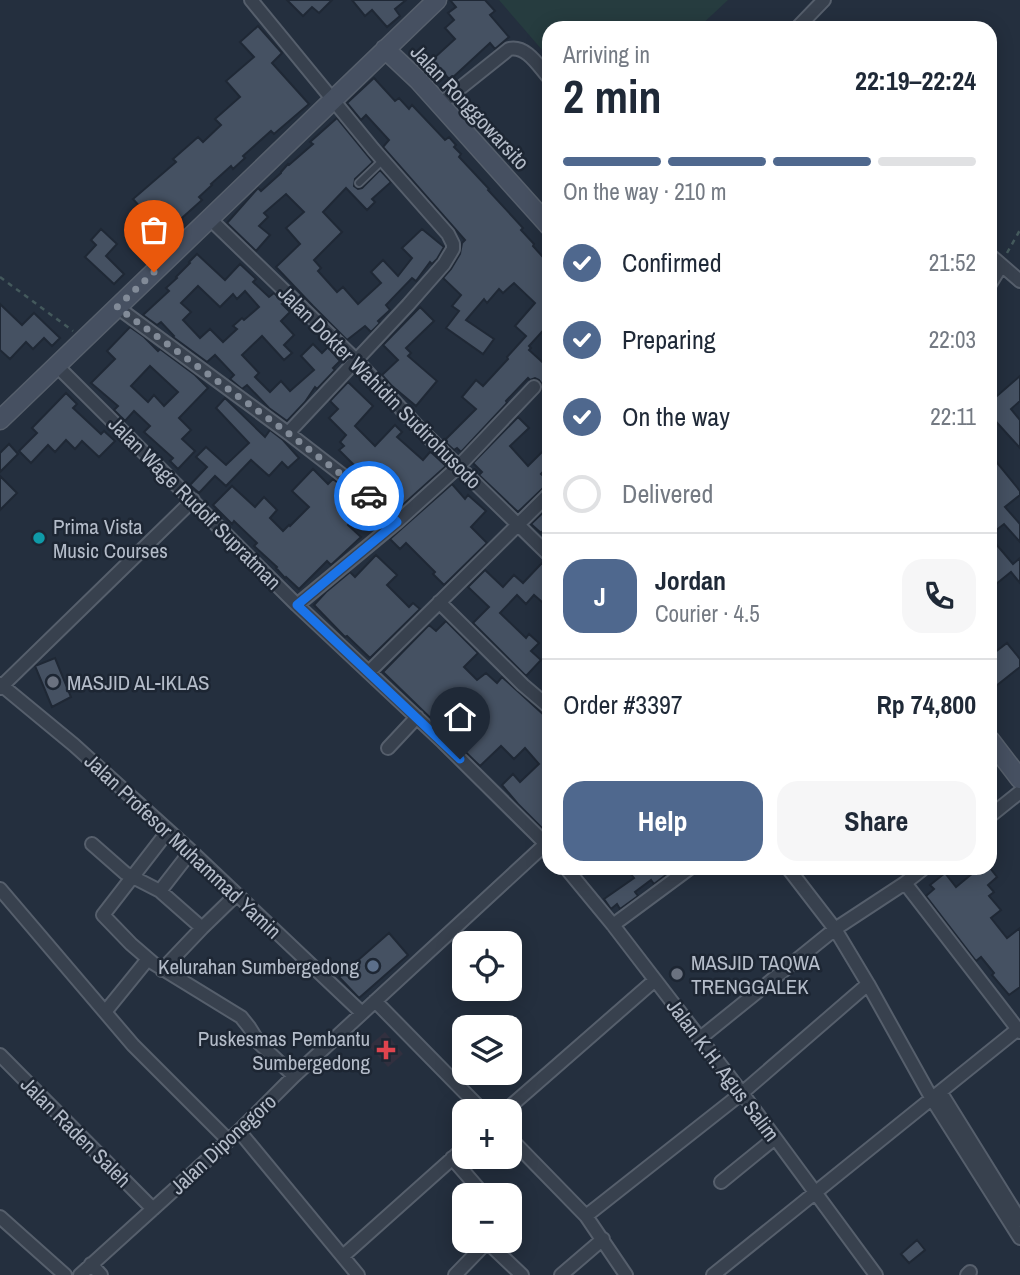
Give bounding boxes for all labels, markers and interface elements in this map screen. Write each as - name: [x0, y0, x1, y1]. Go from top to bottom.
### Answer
- street label: Jalan Ronggowarsito: [404, 38, 536, 176]
- text: Arriving in: [563, 39, 650, 70]
- text: 22:19–22:24: [855, 63, 976, 98]
- text: 2 min: [563, 65, 662, 127]
- text: On the way · 210 m: [563, 176, 727, 207]
- pin: [124, 200, 184, 272]
- icon: bag: [135, 211, 173, 249]
- icon: check: [563, 244, 601, 282]
- text: Confirmed: [622, 245, 722, 280]
- text: 21:52: [929, 247, 976, 278]
- street label: Jalan Dokter Wahidin Sudirohusodo: [272, 279, 488, 495]
- icon: check: [563, 321, 601, 359]
- text: Preparing: [622, 322, 716, 357]
- text: 22:03: [929, 324, 976, 355]
- icon: check: [563, 398, 601, 436]
- text: On the way: [622, 399, 730, 434]
- text: 22:11: [930, 401, 976, 432]
- street label: Jalan Wage Rudolf Supratman: [102, 410, 288, 596]
- courier: [334, 461, 404, 531]
- text: Delivered: [622, 476, 713, 511]
- icon: car: [350, 477, 388, 515]
- place label: Prima Vista Music Courses: [53, 512, 168, 565]
- marker: Prima Vista Music Courses: [31, 530, 47, 546]
- button: phone: [902, 559, 976, 633]
- text: Jordan: [655, 563, 726, 598]
- text: J: [594, 579, 606, 614]
- text: Courier · 4.5: [655, 598, 760, 629]
- place label: MASJID AL-IKLAS: [67, 668, 210, 697]
- marker: MASJID AL-IKLAS: [45, 674, 61, 690]
- pin: [430, 687, 490, 759]
- text: Order #3397: [563, 687, 683, 722]
- text: Rp 74,800: [876, 687, 976, 722]
- icon: home: [441, 698, 479, 736]
- street label: Jalan Profesor Muhammad Yamin: [78, 747, 288, 945]
- button: Help: [563, 781, 763, 861]
- button: Share: [777, 781, 976, 861]
- map controls: [452, 931, 522, 1253]
- button: locate: [452, 931, 522, 1001]
- place label: MASJID TAQWA TRENGGALEK: [691, 948, 820, 1001]
- place label: Kelurahan Sumbergedong: [158, 952, 359, 981]
- marker: Kelurahan Sumbergedong: [365, 958, 381, 974]
- marker: MASJID TAQWA TRENGGALEK: [669, 966, 685, 982]
- street label: Jalan K.H. Agus Salim: [660, 993, 786, 1147]
- button: layers: [452, 1015, 522, 1085]
- place label: Puskesmas Pembantu Sumbergedong: [198, 1024, 370, 1077]
- marker: Puskesmas Pembantu Sumbergedong: [376, 1040, 396, 1060]
- street label: Jalan Raden Saleh: [14, 1070, 138, 1194]
- street label: Jalan Diponegoro: [163, 1087, 283, 1201]
- button: +: [452, 1099, 522, 1169]
- button: −: [452, 1183, 522, 1253]

